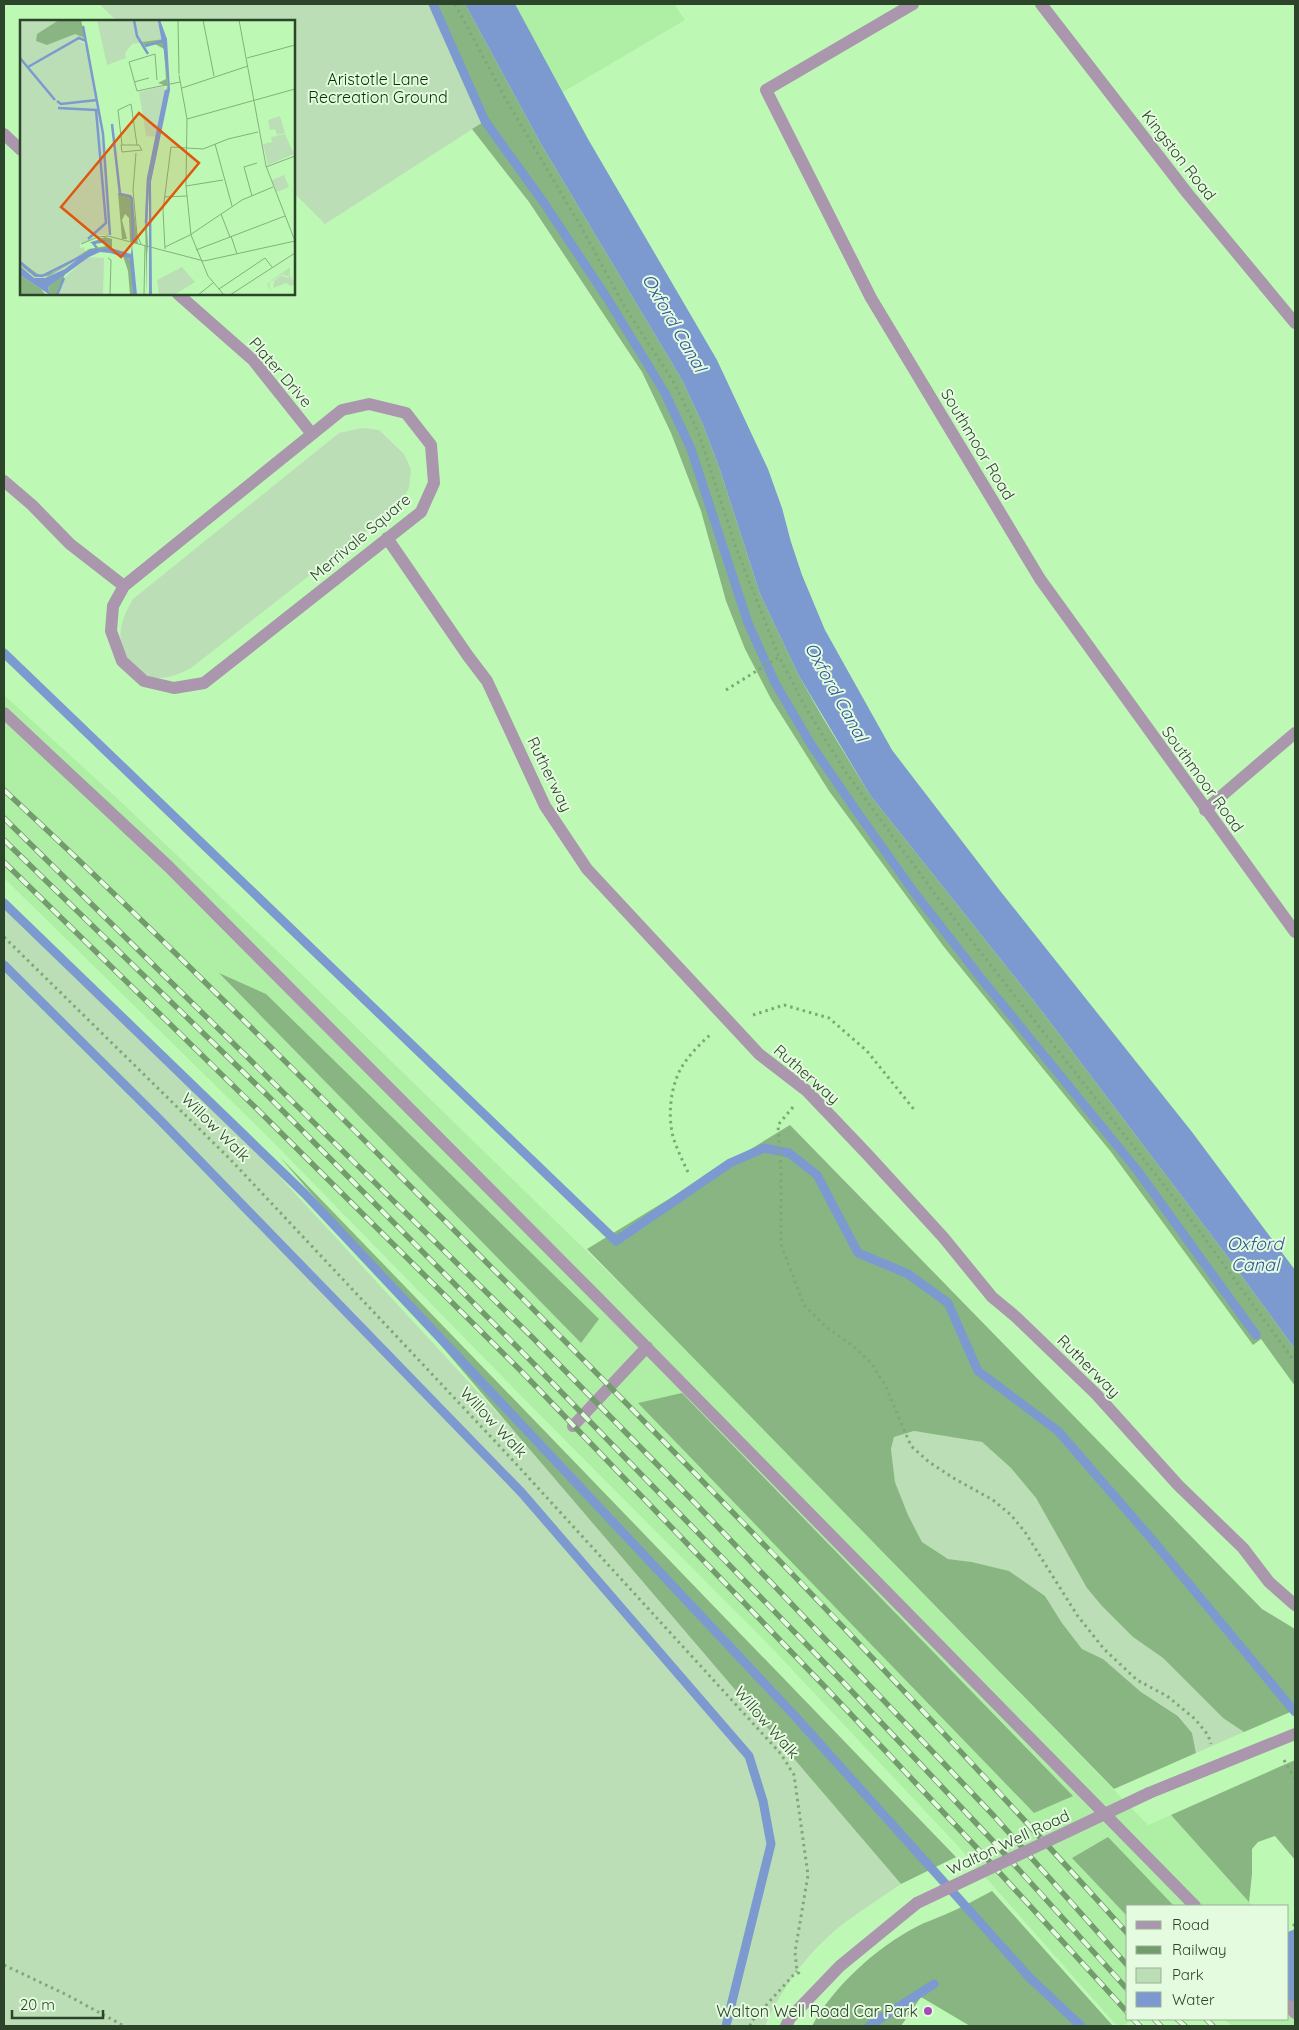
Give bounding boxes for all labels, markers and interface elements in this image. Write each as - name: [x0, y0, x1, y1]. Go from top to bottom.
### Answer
- inset map: [20, 20, 295, 295]
- park label: Aristotle Lane Recreation Ground: [308, 69, 448, 107]
- street label: Kingston Road: [1138, 106, 1220, 204]
- water label: Oxford Canal: [637, 270, 713, 378]
- street label: Plater Drive: [245, 333, 317, 411]
- street label: Southmoor Road: [937, 385, 1019, 503]
- street label: Merrivale Square: [306, 489, 414, 585]
- water label: Oxford Canal: [800, 638, 874, 747]
- street label: Southmoor Road: [1158, 722, 1248, 836]
- street label: Rutherway: [523, 733, 577, 815]
- street label: Rutherway: [770, 1040, 844, 1108]
- street label: Willow Walk: [177, 1088, 255, 1166]
- water label: Oxford Canal: [1227, 1232, 1285, 1276]
- street label: Rutherway: [1053, 1330, 1125, 1402]
- street label: Willow Walk: [456, 1382, 532, 1462]
- street label: Willow Walk: [730, 1682, 804, 1762]
- street label: Walton Well Road: [944, 1805, 1072, 1879]
- legend: [1126, 1905, 1289, 2020]
- text: Road: [1172, 1915, 1209, 1934]
- text: Railway: [1172, 1940, 1227, 1959]
- text: Park: [1172, 1965, 1204, 1984]
- scale bar: [12, 1988, 104, 2020]
- text: Water: [1172, 1990, 1215, 2009]
- text: 20 m: [20, 1995, 55, 2014]
- place label: Walton Well Road Car Park: [716, 2001, 918, 2021]
- marker: Walton Well Road Car Park: [922, 2005, 934, 2017]

